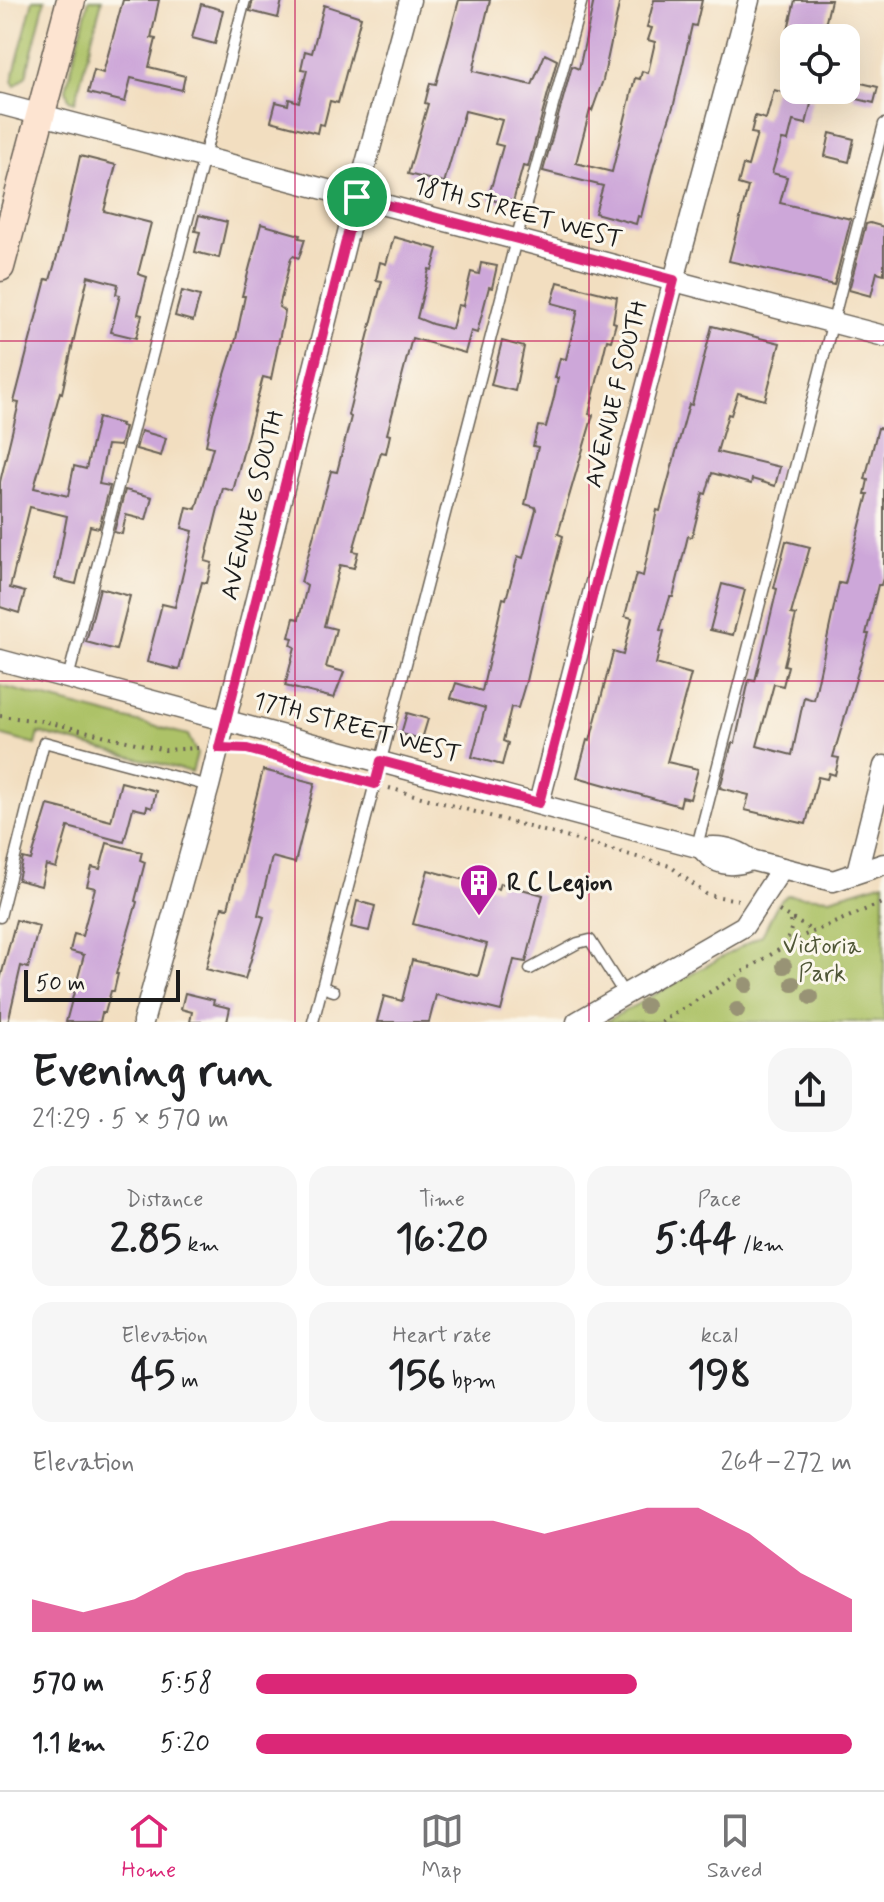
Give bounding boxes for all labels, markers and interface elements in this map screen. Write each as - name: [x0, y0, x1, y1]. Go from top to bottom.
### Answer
- map controls: [780, 24, 860, 104]
- button: locate: [780, 24, 860, 104]
- pin: [323, 163, 391, 231]
- street label: 18TH STREET WEST: [410, 170, 626, 256]
- icon: arrive: [335, 175, 379, 219]
- street label: AVENUE F SOUTH: [579, 297, 655, 491]
- street label: AVENUE G SOUTH: [214, 407, 292, 603]
- street label: 17TH STREET WEST: [250, 685, 464, 771]
- building icon: R C Legion: [458, 862, 500, 917]
- place label: R C Legion: [507, 868, 613, 900]
- park label: Victoria Park: [783, 931, 862, 990]
- scale bar: [24, 966, 180, 1002]
- text: 50 m: [36, 970, 85, 998]
- text: Evening run: [32, 1044, 272, 1102]
- button: share: [768, 1048, 852, 1132]
- text: 21:29 · 5 × 570 m: [32, 1103, 229, 1137]
- text: Distance: [126, 1186, 203, 1214]
- text: Time: [419, 1186, 465, 1214]
- text: Pace: [697, 1186, 741, 1214]
- text: 2.85: [110, 1214, 182, 1266]
- text: 16:20: [395, 1214, 489, 1266]
- text: 5:44: [654, 1214, 737, 1266]
- text: km: [182, 1231, 220, 1259]
- text: /km: [737, 1231, 784, 1259]
- text: Elevation: [121, 1322, 208, 1350]
- text: Heart rate: [393, 1322, 491, 1350]
- text: kcal: [701, 1322, 738, 1350]
- text: 45: [131, 1350, 175, 1402]
- text: 156: [388, 1350, 446, 1402]
- text: 198: [688, 1350, 751, 1402]
- text: m: [175, 1367, 199, 1395]
- text: bpm: [446, 1367, 496, 1395]
- text: Elevation: [32, 1446, 134, 1480]
- text: 264–272 m: [721, 1446, 852, 1480]
- text: 570 m: [32, 1667, 104, 1701]
- text: 5:58: [160, 1667, 212, 1701]
- text: 1.1 km: [32, 1727, 106, 1761]
- text: 5:20: [160, 1727, 210, 1761]
- tab: Home: [122, 1809, 176, 1885]
- tab: Map: [420, 1809, 464, 1885]
- tab: Saved: [707, 1809, 762, 1885]

